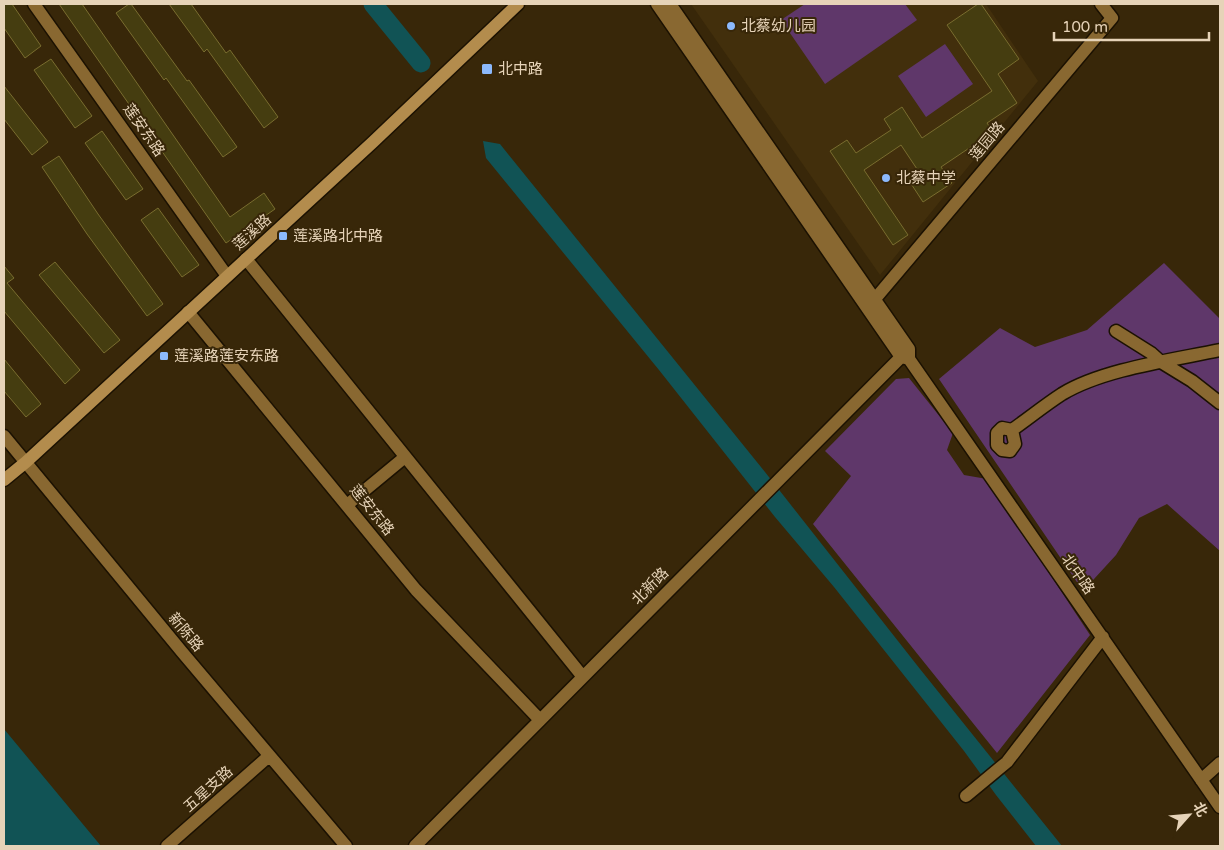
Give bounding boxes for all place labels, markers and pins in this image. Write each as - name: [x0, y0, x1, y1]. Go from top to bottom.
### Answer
- place label: 北蔡幼儿园: [741, 17, 816, 35]
- marker: 北蔡幼儿园: [725, 20, 737, 32]
- place label: 北中路: [498, 60, 543, 78]
- marker: 北中路: [480, 62, 494, 76]
- place label: 北蔡中学: [896, 169, 956, 187]
- marker: 北蔡中学: [880, 172, 892, 184]
- place label: 莲溪路北中路: [293, 227, 383, 245]
- marker: 莲溪路北中路: [277, 230, 289, 242]
- place label: 莲溪路莲安东路: [174, 347, 279, 365]
- marker: 莲溪路莲安东路: [158, 350, 170, 362]

